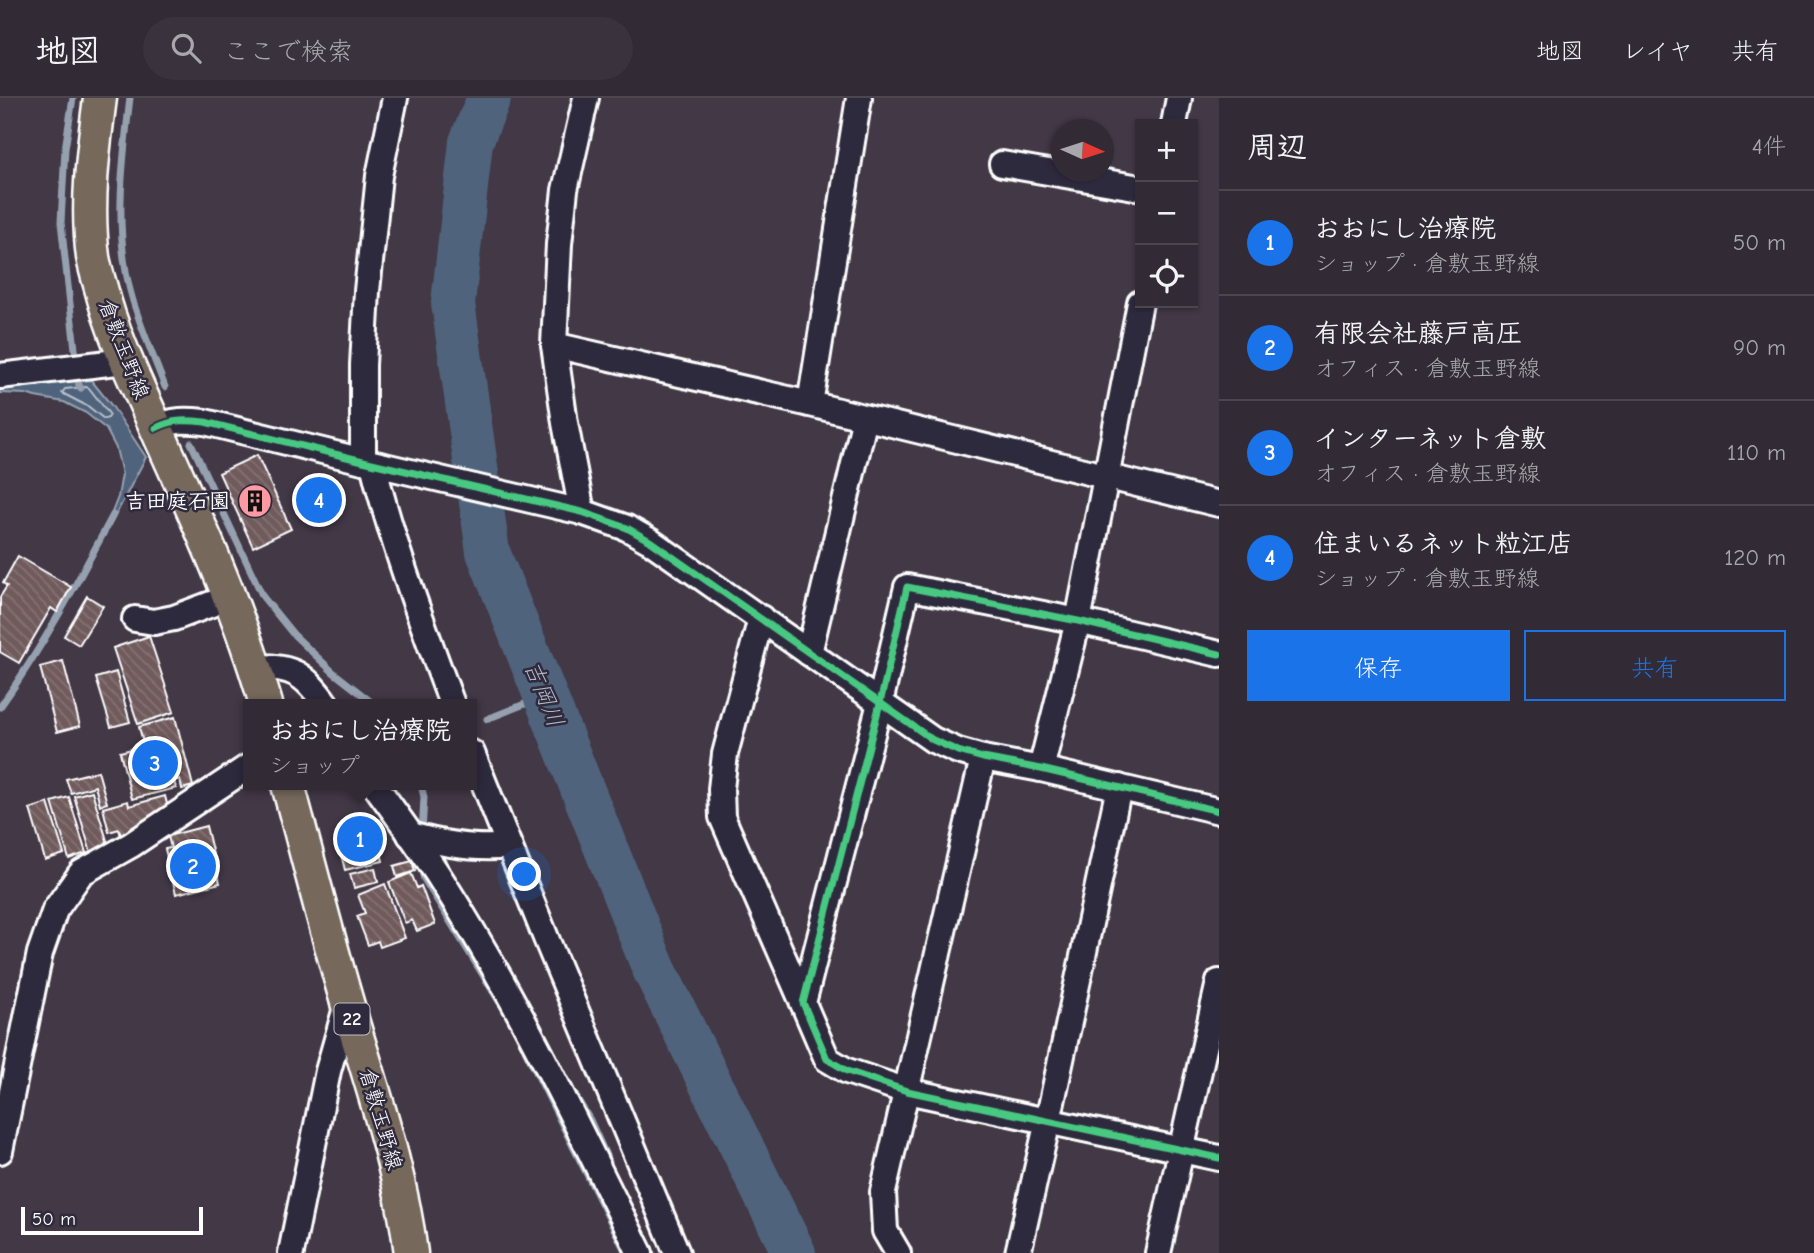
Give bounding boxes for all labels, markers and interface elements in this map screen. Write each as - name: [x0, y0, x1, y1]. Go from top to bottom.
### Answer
- search box: [143, 17, 633, 80]
- icon: search: [167, 29, 205, 67]
- text: 地図: [35, 32, 101, 70]
- text: ここで検索: [223, 37, 353, 67]
- text: 地図: [1536, 37, 1584, 65]
- text: レイヤ: [1622, 37, 1693, 65]
- text: 共有: [1731, 37, 1779, 65]
- north arrow: [1051, 119, 1114, 182]
- map controls: [1135, 119, 1198, 308]
- button: +: [1135, 119, 1198, 182]
- text: 周辺: [1247, 130, 1307, 165]
- text: 4件: [1752, 133, 1786, 160]
- button: −: [1135, 182, 1198, 245]
- text: おおにし治療院: [1314, 214, 1496, 244]
- text: 1: [1265, 229, 1275, 256]
- text: 50 m: [1733, 229, 1786, 256]
- button: locate: [1135, 245, 1198, 308]
- text: ショップ · 倉敷玉野線: [1314, 250, 1540, 277]
- street label: 倉敷玉野線: [94, 296, 154, 402]
- text: 有限会社藤戸高圧: [1314, 319, 1522, 349]
- text: 2: [1264, 334, 1276, 361]
- text: 90 m: [1733, 334, 1786, 361]
- text: オフィス · 倉敷玉野線: [1314, 355, 1540, 382]
- text: インターネット倉敷: [1314, 424, 1546, 454]
- text: 3: [1264, 439, 1276, 466]
- text: 110 m: [1727, 439, 1786, 466]
- text: オフィス · 倉敷玉野線: [1314, 460, 1540, 487]
- pin: 4: [296, 474, 342, 526]
- building icon: 吉田庭石園: [236, 482, 274, 520]
- place label: 吉田庭石園: [125, 489, 230, 513]
- text: 住まいるネット粒江店: [1314, 529, 1573, 559]
- text: 4: [1265, 544, 1275, 571]
- text: 120 m: [1724, 544, 1786, 571]
- text: ショップ · 倉敷玉野線: [1314, 565, 1540, 592]
- button: 保存: [1247, 630, 1510, 701]
- button: 共有: [1524, 630, 1786, 701]
- water label: 吉岡川: [519, 657, 569, 731]
- popup: [243, 699, 477, 790]
- text: おおにし治療院: [269, 716, 451, 746]
- pin: 3: [132, 737, 178, 789]
- text: ショップ: [269, 752, 360, 779]
- pin: 1: [337, 813, 383, 865]
- pin: 2: [170, 840, 216, 892]
- your location: [507, 857, 541, 891]
- road number: 22: [334, 1004, 370, 1035]
- street label: 倉敷玉野線: [355, 1065, 407, 1173]
- scale bar: [21, 1204, 203, 1236]
- text: 50 m: [32, 1208, 76, 1230]

